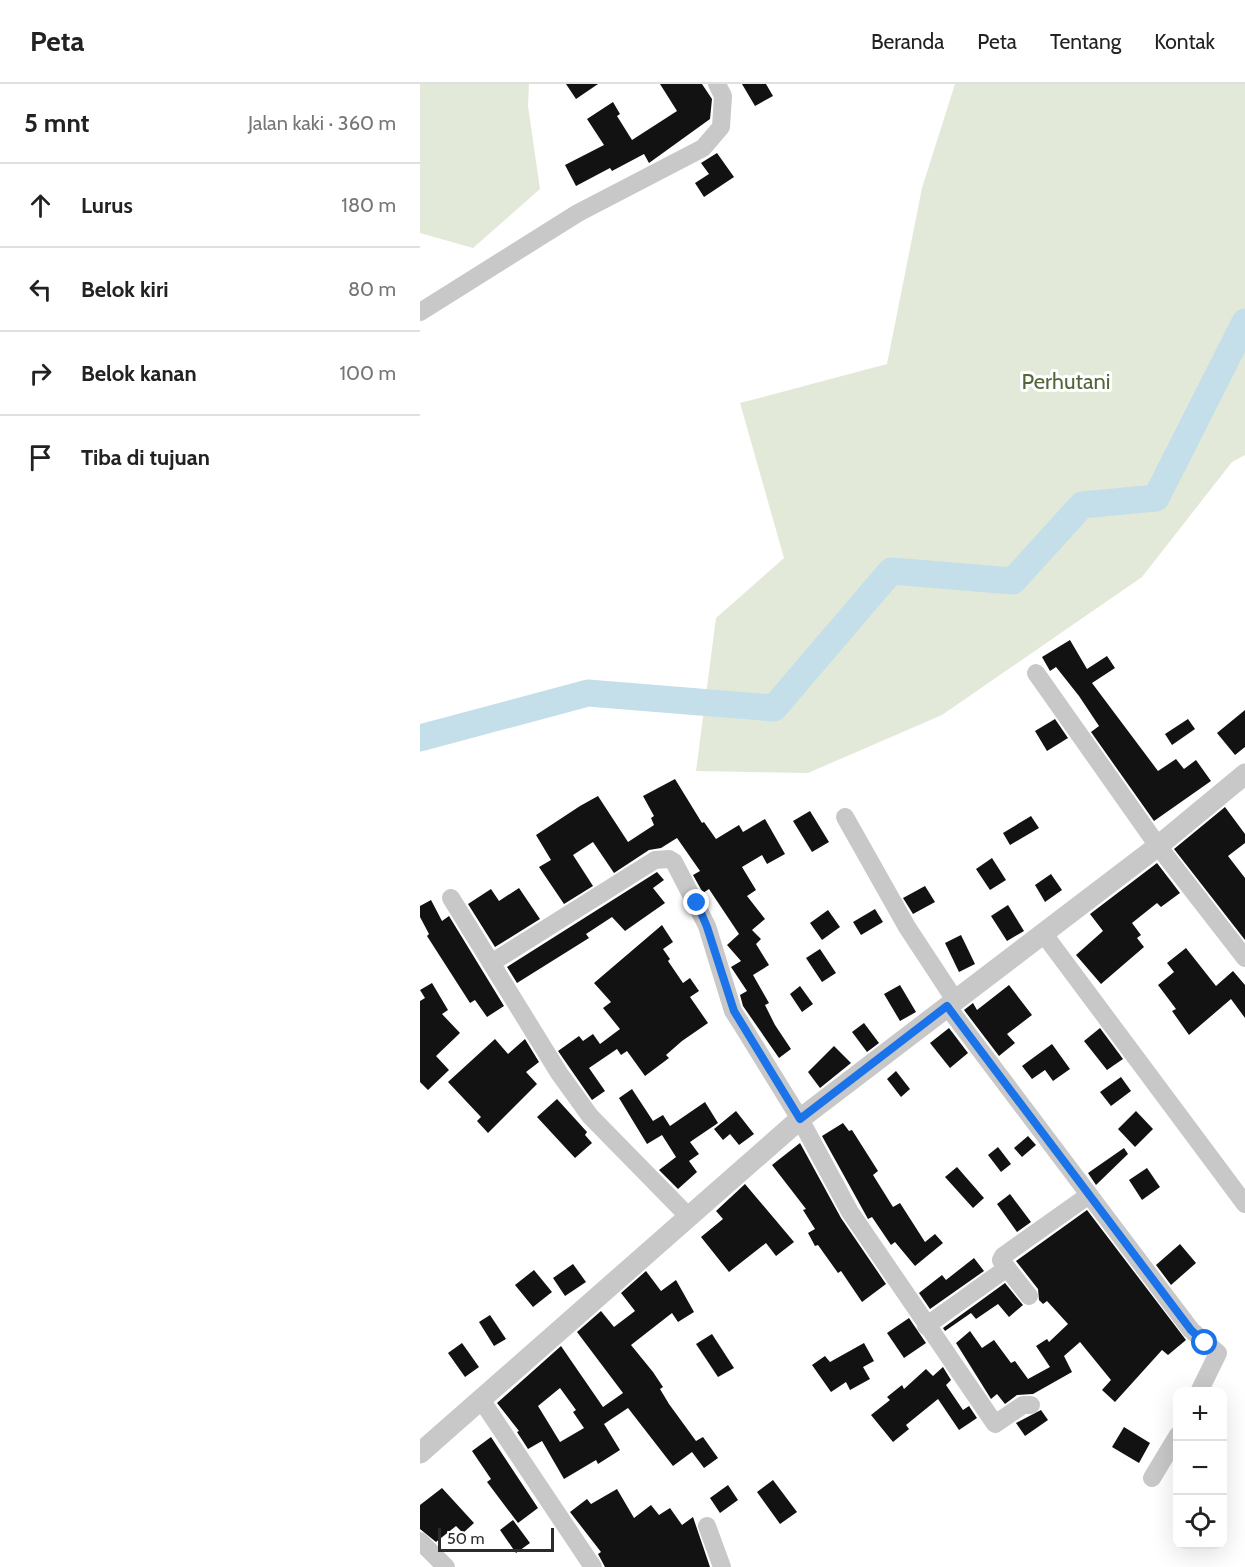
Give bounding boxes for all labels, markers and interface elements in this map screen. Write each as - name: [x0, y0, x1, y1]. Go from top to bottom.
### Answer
- text: Peta: [30, 24, 84, 58]
- text: Beranda: [871, 29, 944, 54]
- text: Peta: [977, 29, 1017, 54]
- text: Tentang: [1050, 29, 1121, 54]
- text: Kontak: [1154, 29, 1215, 54]
- text: 5 mnt: [24, 107, 90, 139]
- text: Jalan kaki · 360 m: [248, 111, 396, 135]
- icon: ahead: [24, 189, 57, 222]
- text: Lurus: [81, 192, 133, 219]
- text: 180 m: [341, 193, 396, 217]
- icon: left: [24, 273, 57, 306]
- text: Belok kiri: [81, 276, 168, 303]
- text: 80 m: [348, 277, 396, 301]
- icon: right: [24, 357, 57, 390]
- text: Belok kanan: [81, 360, 197, 387]
- text: 100 m: [340, 361, 396, 385]
- park label: Perhutani: [1022, 368, 1110, 395]
- icon: arrive: [24, 441, 57, 474]
- text: Tiba di tujuan: [81, 444, 210, 471]
- route end: [683, 889, 709, 915]
- route start: [1191, 1329, 1217, 1355]
- map controls: [1173, 1387, 1227, 1549]
- button: +: [1173, 1387, 1227, 1441]
- button: −: [1173, 1441, 1227, 1495]
- button: locate: [1173, 1495, 1227, 1549]
- scale bar: [438, 1525, 554, 1552]
- text: 50 m: [447, 1529, 484, 1548]

